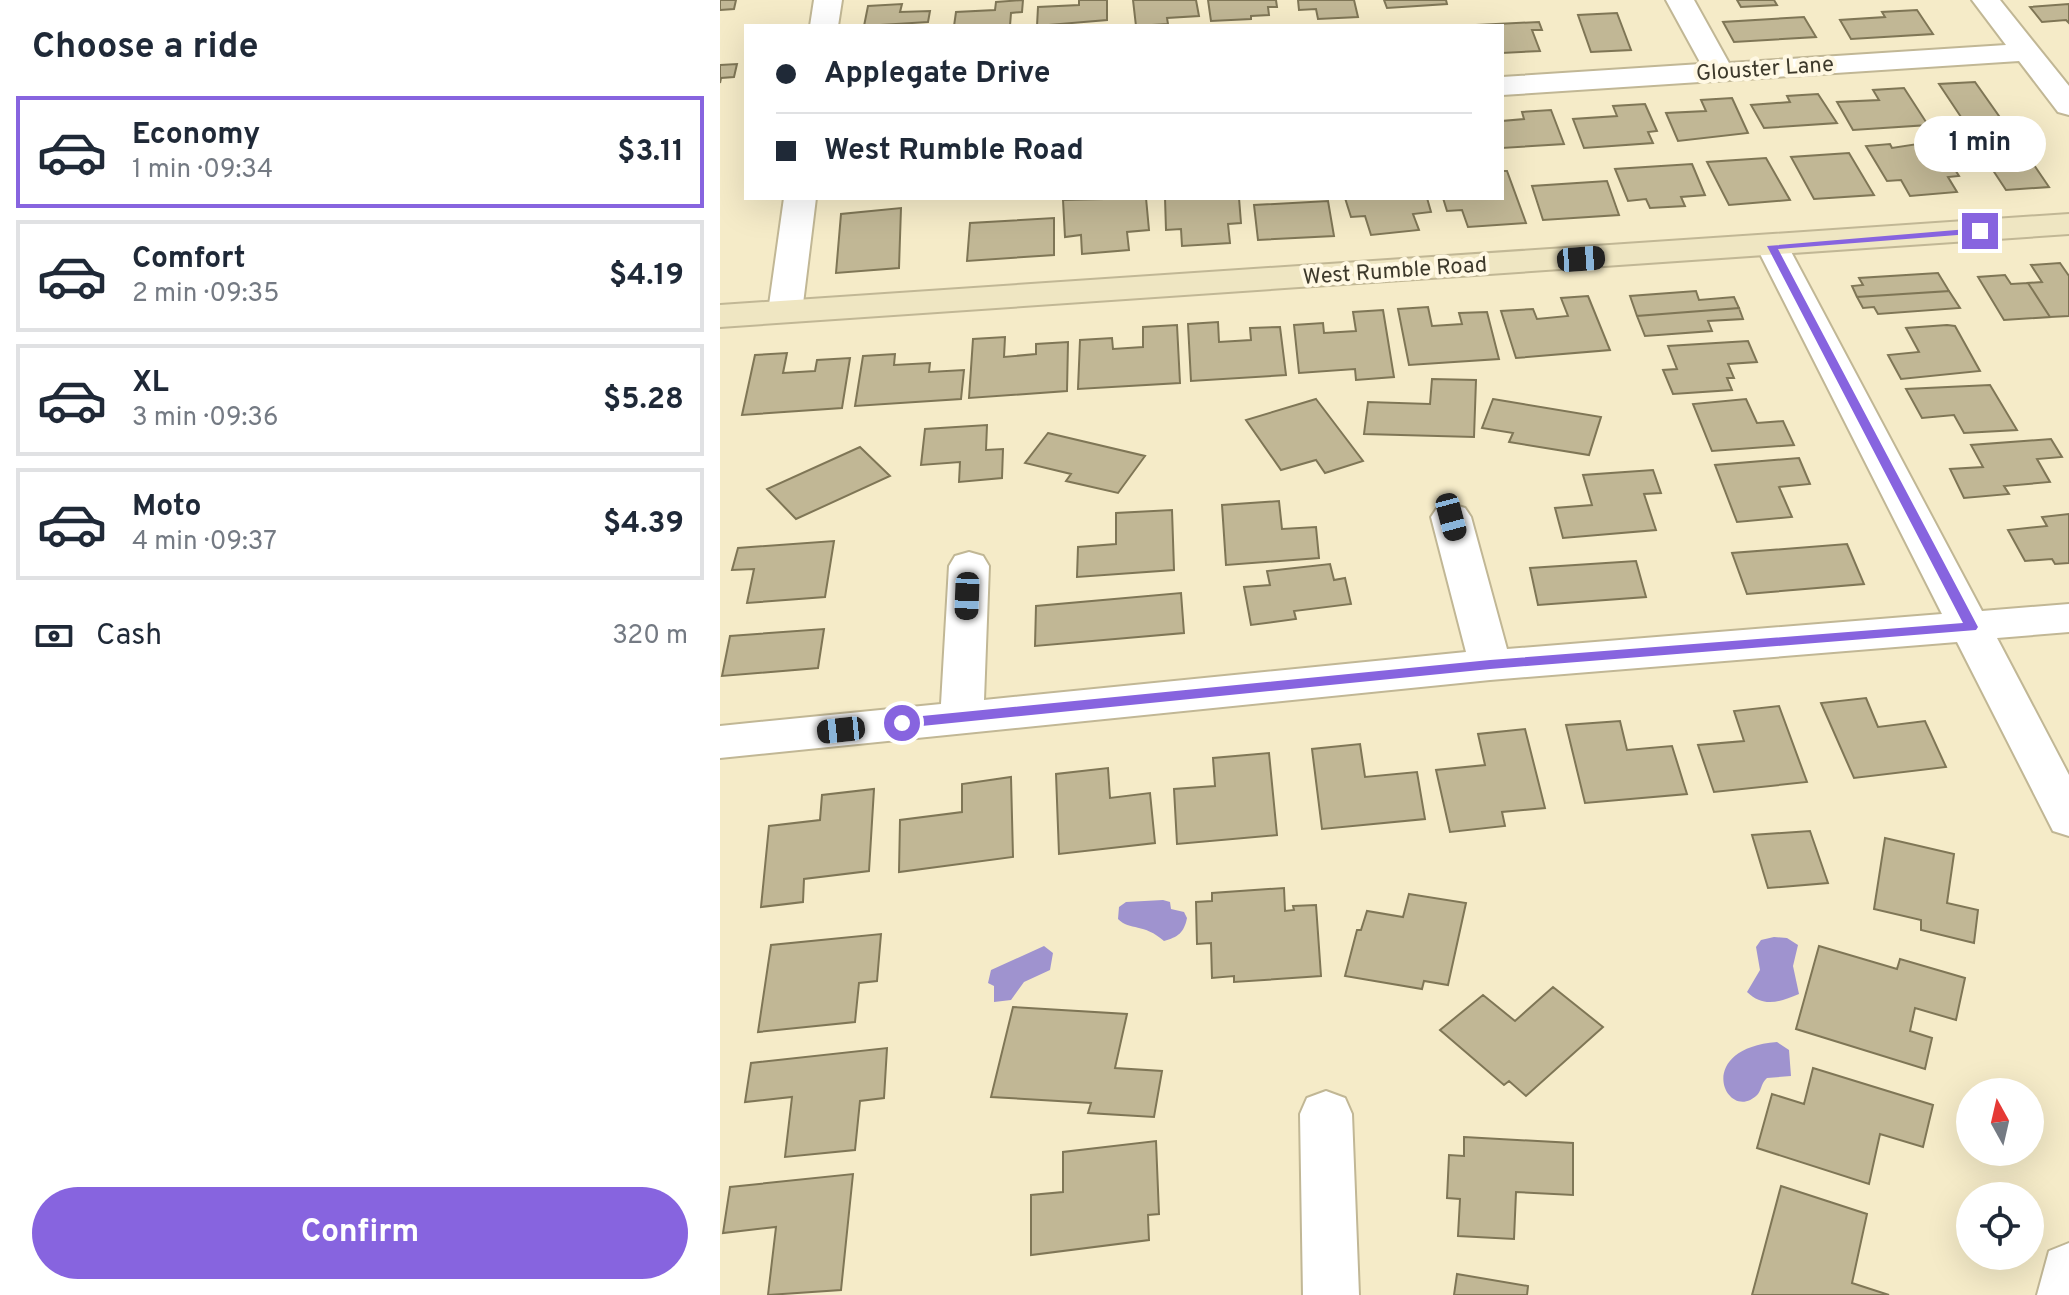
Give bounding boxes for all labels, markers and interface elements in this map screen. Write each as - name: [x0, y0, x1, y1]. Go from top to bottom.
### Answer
- text: Choose a ride: [32, 25, 258, 71]
- street label: Glouster Lane: [1695, 52, 1835, 88]
- text: Applegate Drive: [824, 56, 1051, 93]
- callout: 1 min: [1914, 115, 2046, 171]
- icon: car: [36, 116, 108, 188]
- text: Economy: [132, 117, 260, 154]
- text: 1 min: [1949, 127, 2011, 160]
- text: West Rumble Road: [824, 133, 1084, 170]
- text: $3.11: [617, 134, 684, 171]
- text: 1 min · 09:34: [132, 154, 273, 187]
- route end: [1962, 213, 1998, 249]
- icon: car: [36, 240, 108, 312]
- text: Comfort: [132, 241, 245, 278]
- car: [1556, 245, 1606, 273]
- street label: West Rumble Road: [1302, 252, 1488, 292]
- text: $4.19: [609, 258, 684, 295]
- text: 2 min · 09:35: [132, 278, 279, 311]
- icon: car: [36, 364, 108, 436]
- text: XL: [132, 365, 169, 402]
- text: $5.28: [603, 382, 684, 419]
- text: 3 min · 09:36: [132, 402, 278, 435]
- icon: car: [36, 488, 108, 560]
- text: Moto: [132, 489, 202, 526]
- car: [1433, 491, 1469, 543]
- text: $4.39: [603, 506, 684, 543]
- text: 4 min · 09:37: [132, 526, 277, 559]
- car: [954, 572, 980, 620]
- icon: cash: [32, 614, 76, 658]
- text: Cash: [96, 618, 162, 655]
- text: 320 m: [612, 620, 688, 653]
- route start: [884, 705, 920, 741]
- car: [816, 716, 866, 744]
- north arrow: [1956, 1078, 2044, 1166]
- map controls: [1956, 1078, 2044, 1270]
- button: locate: [1956, 1182, 2044, 1270]
- button: Confirm: [32, 1187, 688, 1279]

